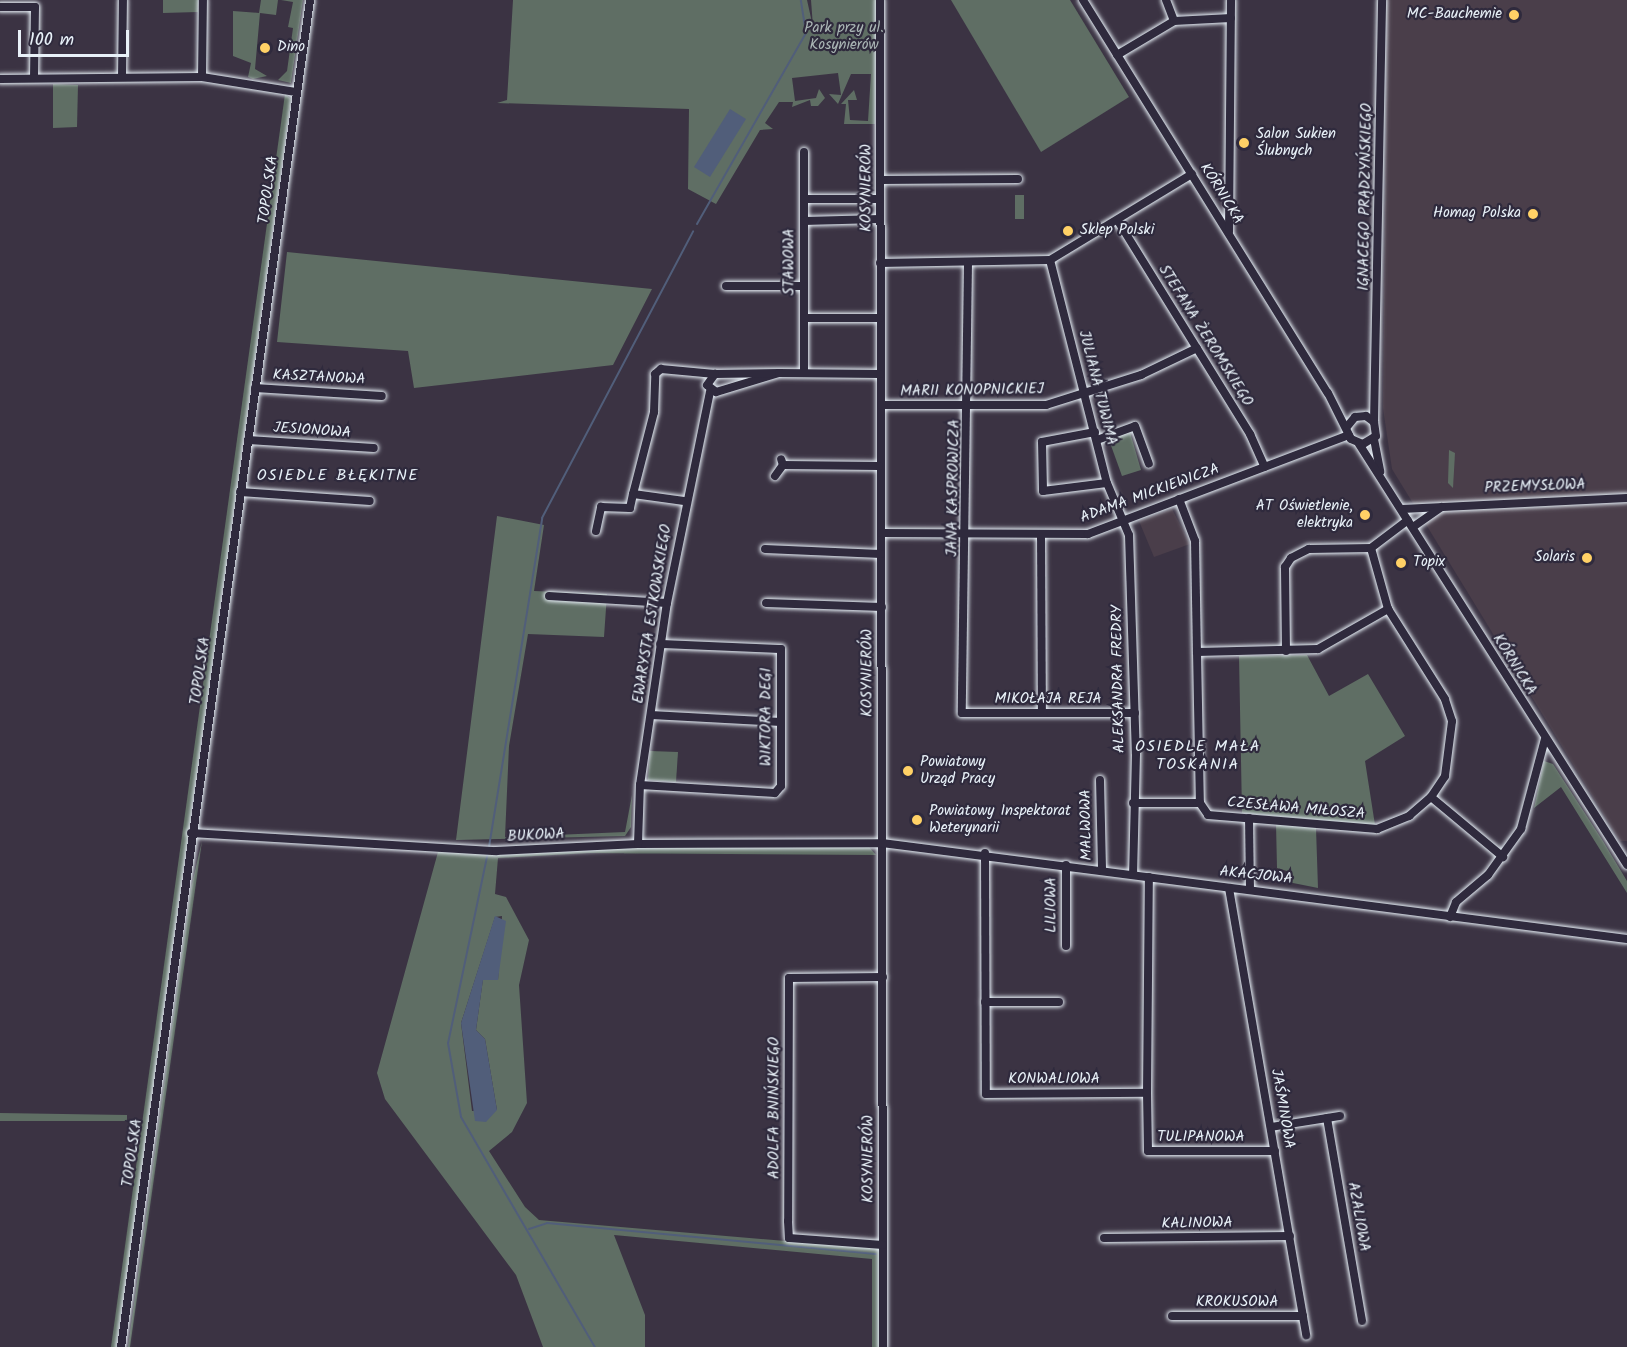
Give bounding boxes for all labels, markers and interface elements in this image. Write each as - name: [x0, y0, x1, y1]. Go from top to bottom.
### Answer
- place label: MC-Bauchemie: [1407, 6, 1502, 24]
- marker: MC-Bauchemie: [1507, 8, 1521, 22]
- scale bar: [21, 18, 132, 56]
- park label: Park przy ul. Kosynierów: [804, 19, 884, 54]
- text: 100 m: [29, 26, 74, 55]
- place label: Dino: [277, 39, 305, 57]
- marker: Dino: [258, 41, 272, 55]
- street label: IGNACEGO PRĄDZYŃSKIEGO: [1355, 103, 1377, 291]
- place label: Salon Sukien Ślubnych: [1256, 125, 1336, 160]
- marker: Salon Sukien Ślubnych: [1237, 136, 1251, 150]
- street label: KOSYNIERÓW: [858, 144, 876, 232]
- street label: TOPOLSKA: [255, 155, 283, 225]
- street label: KÓRNICKA: [1195, 160, 1247, 228]
- place label: Homag Polska: [1433, 205, 1521, 223]
- marker: Homag Polska: [1526, 207, 1540, 221]
- place label: Sklep Polski: [1080, 222, 1154, 240]
- marker: Sklep Polski: [1061, 224, 1075, 238]
- street label: STAWOWA: [781, 229, 799, 295]
- street label: STEFANA ŻEROMSKIEGO: [1154, 262, 1256, 410]
- street label: JULIANA TUWIMA: [1074, 329, 1120, 447]
- street label: KASZTANOWA: [272, 367, 366, 389]
- street label: MARII KONOPNICKIEJ: [900, 381, 1044, 401]
- street label: JESIONOWA: [273, 419, 351, 443]
- street label: JANA KASPROWICZA: [944, 419, 964, 557]
- street label: ADAMA MICKIEWICZA: [1078, 461, 1222, 527]
- district label: OSIEDLE BŁĘKITNE: [257, 466, 419, 486]
- street label: PRZEMYSŁOWA: [1484, 476, 1586, 498]
- place label: AT Oświetlenie, elektryka: [1256, 497, 1353, 532]
- marker: AT Oświetlenie, elektryka: [1358, 508, 1372, 522]
- street label: EWARYSTA ESTKOWSKIEGO: [630, 523, 676, 705]
- place label: Solaris: [1535, 549, 1575, 567]
- marker: Solaris: [1580, 551, 1594, 565]
- place label: Topix: [1413, 554, 1445, 572]
- marker: Topix: [1394, 556, 1408, 570]
- street label: ALEKSANDRA FREDRY: [1109, 605, 1129, 753]
- street label: KOSYNIERÓW: [859, 629, 877, 717]
- street label: KÓRNICKA: [1488, 631, 1540, 699]
- street label: TOPOLSKA: [187, 636, 215, 706]
- street label: WIKTORA DEGI: [758, 668, 776, 766]
- street label: MIKOŁAJA REJA: [994, 691, 1102, 709]
- district label: OSIEDLE MAŁA TOSKANIA: [1135, 737, 1261, 775]
- place label: Powiatowy Urząd Pracy: [920, 753, 995, 788]
- marker: Powiatowy Urząd Pracy: [901, 764, 915, 778]
- street label: MALWOWA: [1077, 789, 1097, 861]
- street label: CZESŁAWA MIŁOSZA: [1226, 794, 1366, 824]
- place label: Powiatowy Inspektorat Weterynarii: [929, 802, 1071, 837]
- marker: Powiatowy Inspektorat Weterynarii: [910, 813, 924, 827]
- street label: BUKOWA: [507, 826, 565, 846]
- street label: AKACJOWA: [1219, 863, 1293, 889]
- street label: LILIOWA: [1043, 877, 1061, 933]
- street label: ADOLFA BNIŃSKIEGO: [766, 1037, 784, 1179]
- street label: JAŚMINOWA: [1266, 1068, 1298, 1150]
- street label: KONWALIOWA: [1008, 1071, 1100, 1089]
- street label: KOSYNIERÓW: [860, 1115, 878, 1203]
- street label: TOPOLSKA: [119, 1118, 147, 1188]
- street label: TULIPANOWA: [1157, 1129, 1245, 1147]
- street label: AZALIOWA: [1343, 1181, 1373, 1253]
- street label: KALINOWA: [1161, 1214, 1233, 1234]
- street label: KROKUSOWA: [1196, 1294, 1278, 1312]

